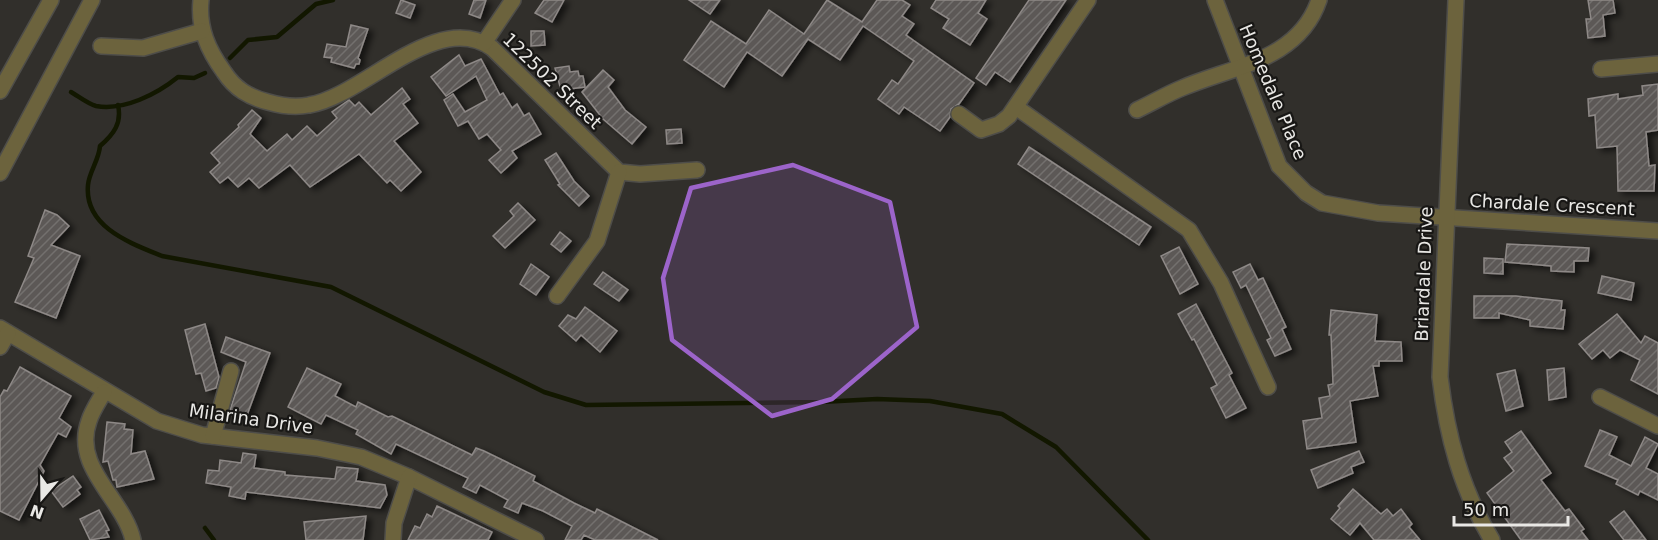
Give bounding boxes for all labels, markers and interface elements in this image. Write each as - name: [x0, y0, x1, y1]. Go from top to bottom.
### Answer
- street label: Homedale Place: [1235, 21, 1312, 163]
- street label: 122502 Street: [499, 28, 606, 133]
- street label: Chardale Crescent: [1469, 190, 1635, 219]
- street label: Briardale Drive: [1411, 206, 1436, 342]
- street label: Milarina Drive: [188, 399, 314, 438]
- north arrow: [12, 468, 72, 528]
- scale bar: [1454, 489, 1568, 527]
- text: 50 m: [1463, 499, 1509, 520]
- text: N: [27, 500, 47, 523]

